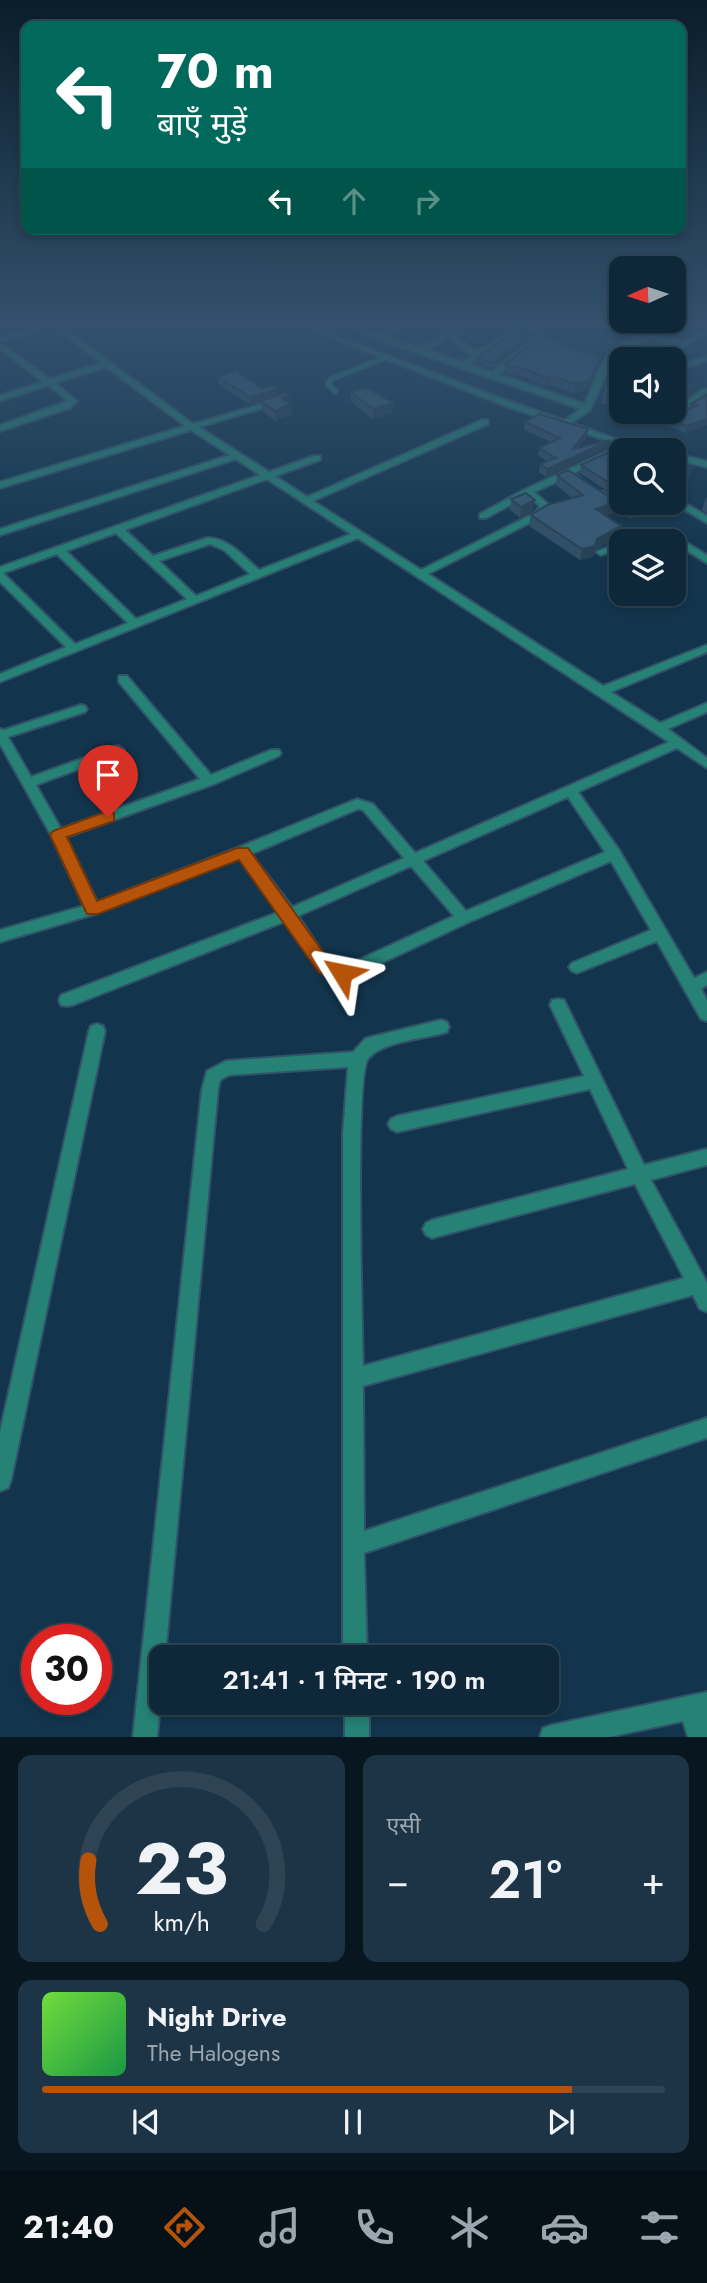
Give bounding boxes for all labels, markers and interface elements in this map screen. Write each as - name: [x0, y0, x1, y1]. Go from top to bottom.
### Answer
- text: 70 m: [157, 36, 274, 106]
- icon: left: [42, 49, 133, 140]
- text: बाएँ मुड़ें: [157, 101, 247, 147]
- icon: left: [262, 182, 300, 220]
- icon: ahead: [335, 182, 373, 220]
- icon: right: [408, 182, 446, 220]
- north arrow: [609, 256, 686, 332]
- map controls: [609, 256, 686, 606]
- button: sound: [609, 347, 686, 424]
- button: search: [609, 438, 686, 515]
- button: layers: [609, 529, 686, 606]
- pin: [78, 745, 138, 817]
- icon: arrive: [89, 756, 127, 794]
- position arrow: [305, 936, 379, 1010]
- speed limit sign: 30: [21, 1624, 112, 1715]
- text: 21:41 · 1 मिनट · 190 m: [222, 1661, 486, 1699]
- text: एसी: [387, 1808, 421, 1842]
- text: 23: [135, 1817, 228, 1922]
- text: 21°: [489, 1842, 562, 1918]
- text: −: [387, 1853, 409, 1908]
- text: +: [642, 1853, 665, 1908]
- text: km/h: [153, 1904, 210, 1940]
- text: Night Drive: [147, 1998, 287, 2036]
- text: The Halogens: [147, 2036, 280, 2070]
- icon: previous: [127, 2103, 165, 2141]
- icon: pause: [334, 2103, 372, 2141]
- icon: next: [542, 2103, 580, 2141]
- icon: directions: [160, 2203, 209, 2252]
- icon: music: [255, 2203, 304, 2252]
- icon: phone: [350, 2203, 399, 2252]
- icon: climate: [445, 2203, 494, 2252]
- icon: car: [540, 2203, 589, 2252]
- icon: filters: [635, 2203, 684, 2252]
- text: 21:40: [23, 2204, 114, 2250]

